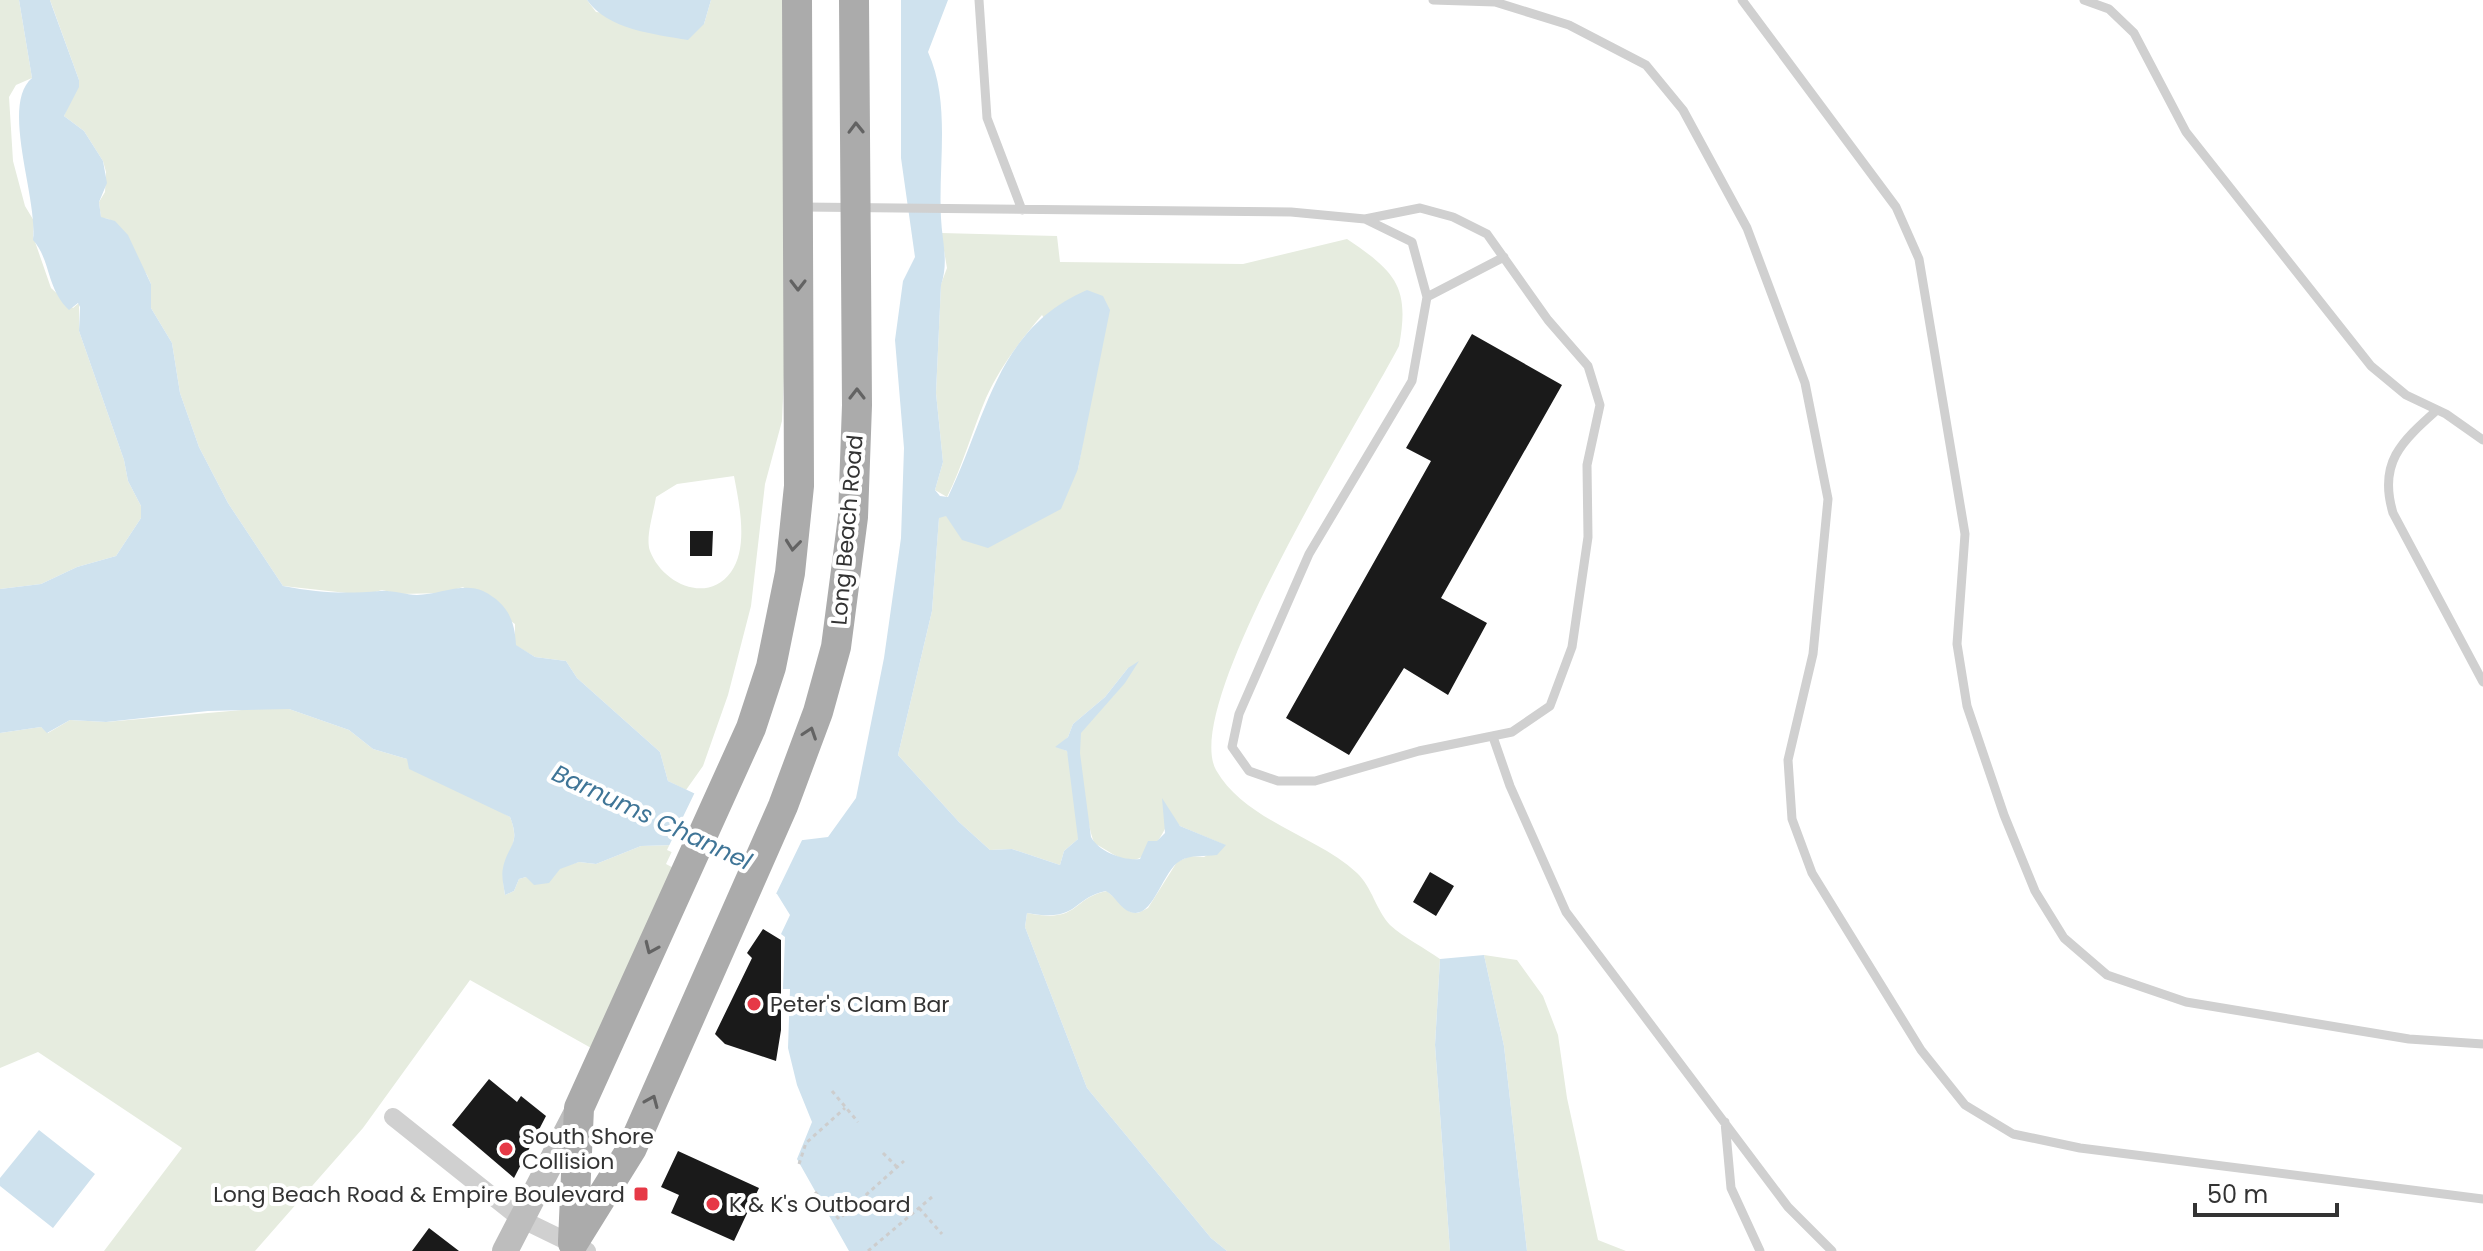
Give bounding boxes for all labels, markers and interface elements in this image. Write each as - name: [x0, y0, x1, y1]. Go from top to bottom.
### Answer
- one-way arrow: [848, 121, 865, 134]
- one-way arrow: [789, 279, 807, 292]
- one-way arrow: [848, 387, 866, 400]
- street label: Long Beach Road: [823, 434, 871, 626]
- one-way arrow: [785, 539, 802, 552]
- one-way arrow: [801, 727, 817, 741]
- water label: Barnums Channel: [547, 756, 757, 878]
- one-way arrow: [645, 940, 661, 954]
- place label: Peter's Clam Bar: [770, 989, 949, 1020]
- marker: Peter's Clam Bar: [745, 995, 763, 1013]
- one-way arrow: [642, 1095, 658, 1109]
- place label: South Shore Collision: [522, 1121, 654, 1177]
- marker: South Shore Collision: [497, 1140, 515, 1158]
- scale bar: [2195, 1167, 2337, 1217]
- text: 50 m: [2207, 1178, 2268, 1211]
- place label: Long Beach Road & Empire Boulevard: [213, 1179, 625, 1210]
- marker: Long Beach Road & Empire Boulevard: [632, 1185, 650, 1203]
- place label: K & K's Outboard: [729, 1189, 911, 1220]
- marker: K & K's Outboard: [704, 1195, 722, 1213]

